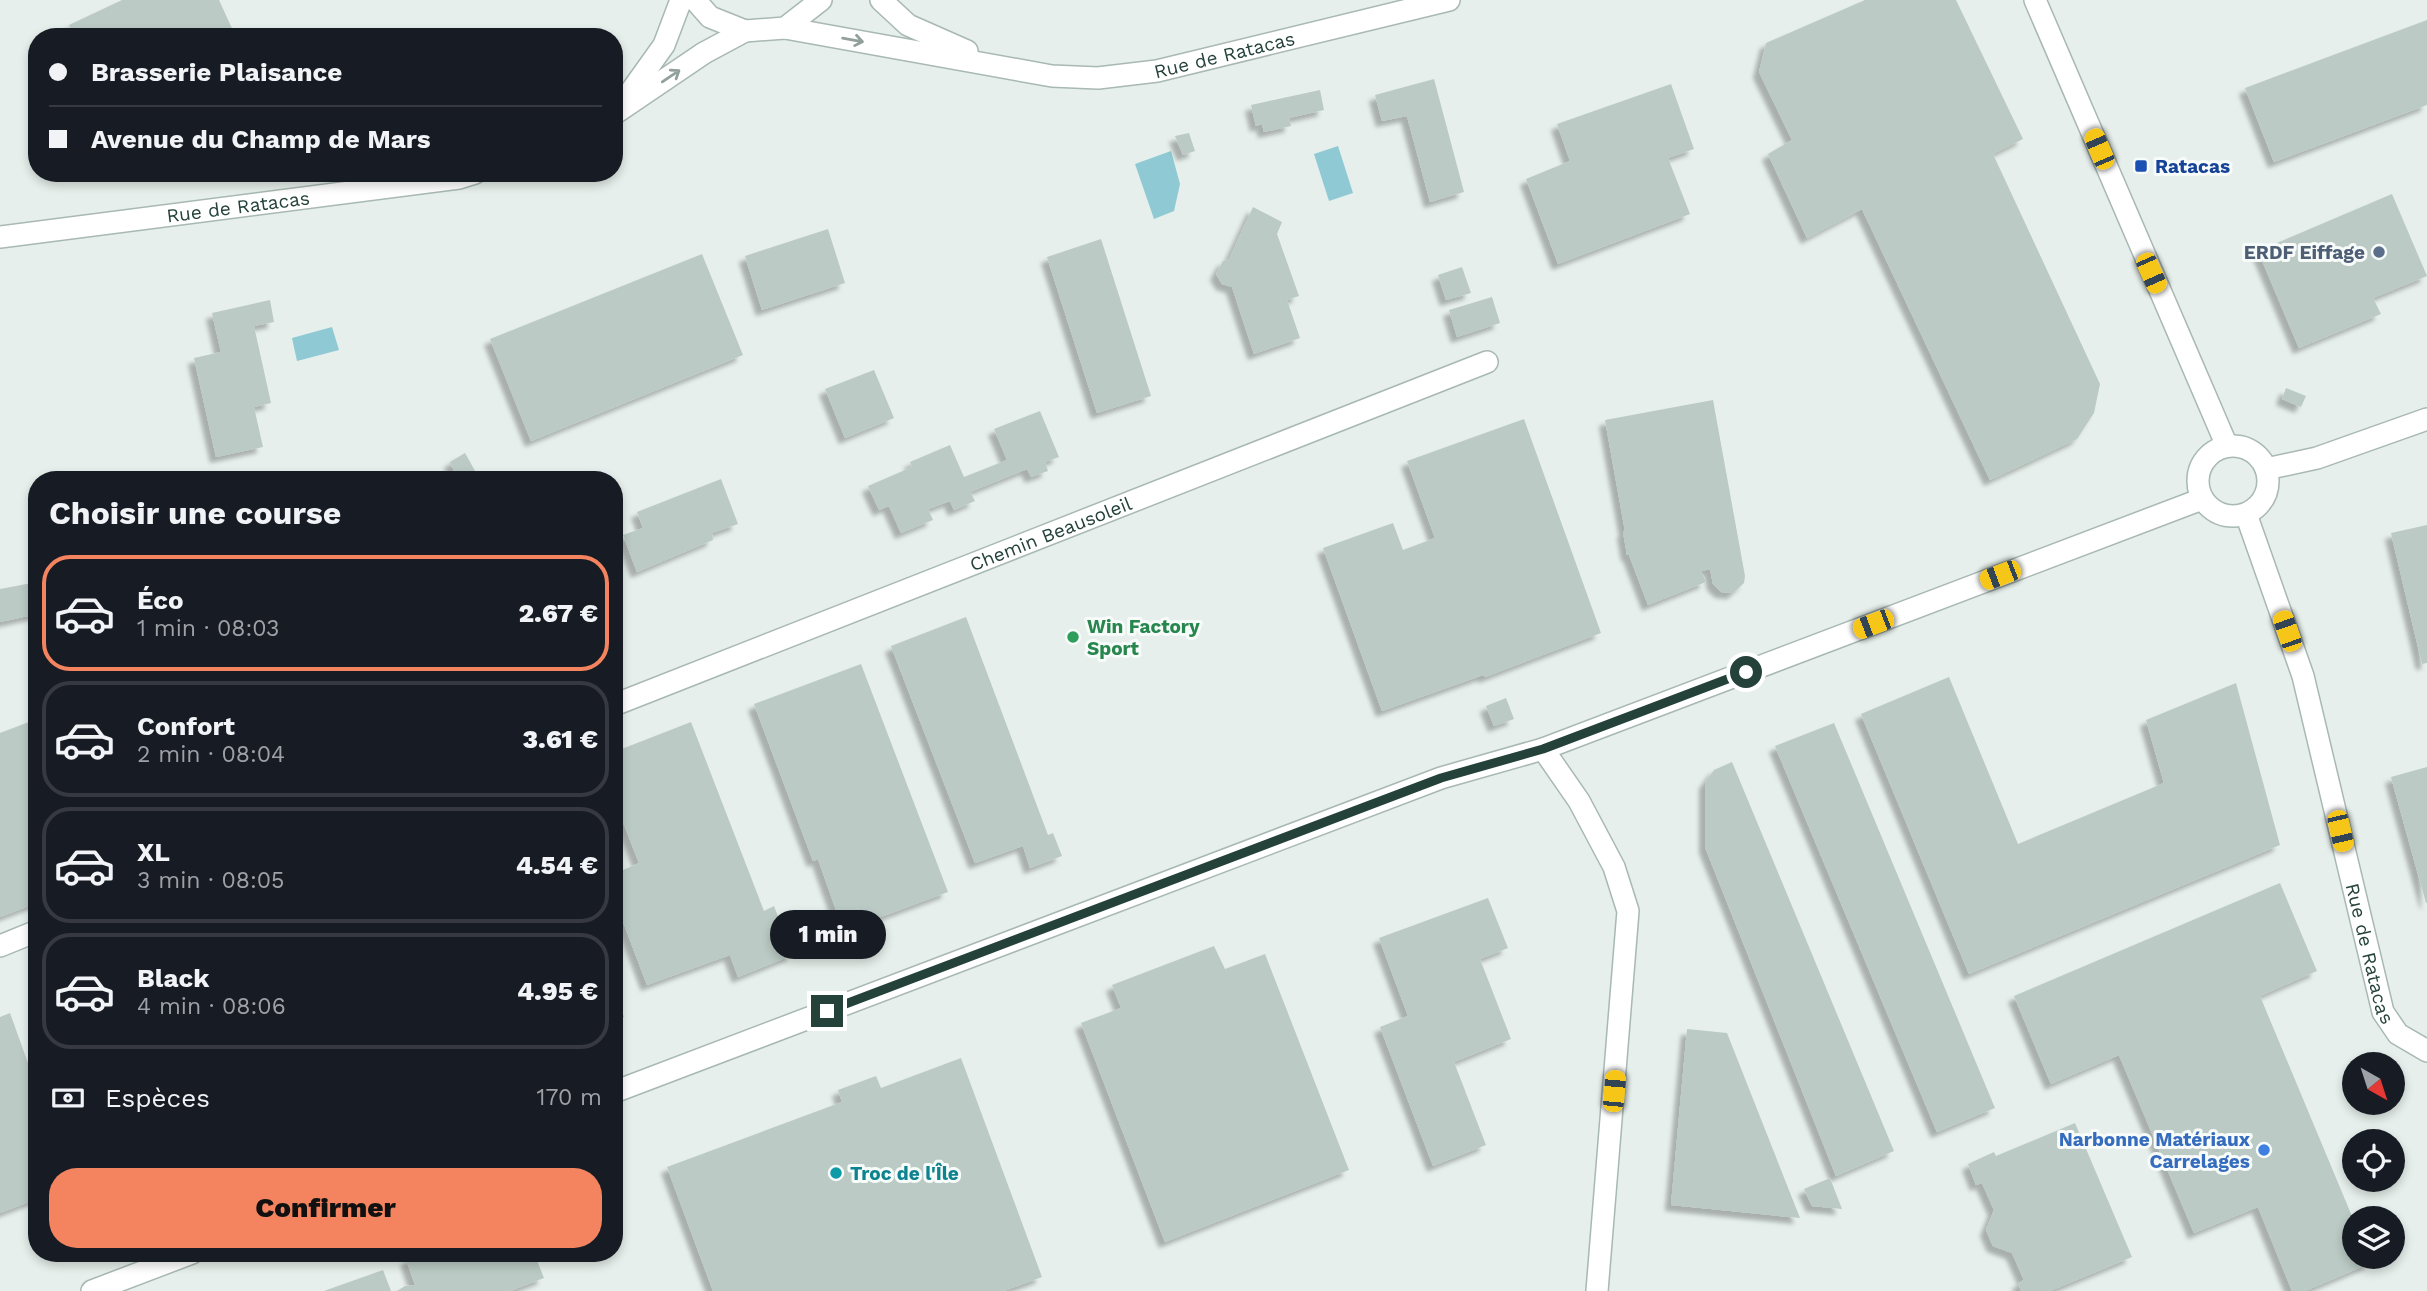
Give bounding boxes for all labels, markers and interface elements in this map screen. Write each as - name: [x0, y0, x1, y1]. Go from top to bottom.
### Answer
- street label: Rue de Ratacas: [1152, 27, 1297, 83]
- one-way arrow: [841, 33, 863, 47]
- text: Brasserie Plaisance: [91, 57, 342, 87]
- one-way arrow: [661, 68, 680, 83]
- text: Avenue du Champ de Mars: [91, 124, 431, 154]
- car: [2082, 126, 2117, 172]
- place label: Ratacas: [2155, 155, 2230, 178]
- marker: Ratacas: [2133, 158, 2149, 174]
- street label: Rue de Ratacas: [165, 186, 311, 227]
- place label: ERDF Eiffage: [2244, 241, 2365, 264]
- marker: ERDF Eiffage: [2371, 244, 2387, 260]
- car: [2133, 250, 2170, 296]
- street label: Chemin Beausoleil: [966, 492, 1135, 576]
- text: Choisir une course: [49, 494, 341, 532]
- car: [1977, 558, 2024, 592]
- icon: car: [53, 582, 116, 645]
- text: Éco: [137, 585, 184, 615]
- text: 2.67 €: [518, 598, 598, 628]
- car: [1850, 607, 1897, 641]
- car: [2271, 608, 2304, 654]
- text: 1 min · 08:03: [137, 615, 280, 642]
- place label: Win Factory Sport: [1087, 615, 1200, 660]
- marker: Win Factory Sport: [1065, 629, 1081, 645]
- route start: [1730, 656, 1762, 688]
- icon: car: [53, 708, 116, 771]
- text: Confort: [137, 711, 235, 741]
- text: 3.61 €: [523, 724, 598, 754]
- text: 2 min · 08:04: [137, 741, 285, 768]
- car: [2326, 808, 2355, 854]
- icon: car: [53, 834, 116, 897]
- text: XL: [137, 837, 170, 867]
- text: 4.54 €: [516, 850, 598, 880]
- text: 3 min · 08:05: [137, 867, 284, 894]
- street label: Rue de Ratacas: [2341, 881, 2399, 1029]
- callout: 1 min: [769, 909, 885, 958]
- text: 1 min: [798, 921, 858, 948]
- icon: car: [53, 960, 116, 1023]
- text: Black: [137, 963, 209, 993]
- text: 4.95 €: [517, 976, 598, 1006]
- text: 4 min · 08:06: [137, 993, 286, 1020]
- route end: [811, 995, 843, 1027]
- north arrow: [2342, 1052, 2404, 1115]
- map controls: [2342, 1052, 2405, 1269]
- car: [1602, 1069, 1627, 1113]
- icon: cash: [49, 1079, 87, 1117]
- text: Espèces: [105, 1083, 210, 1113]
- text: 170 m: [537, 1084, 602, 1111]
- place label: Narbonne Matériaux Carrelages: [2059, 1128, 2251, 1173]
- button: locate: [2342, 1129, 2405, 1192]
- marker: Narbonne Matériaux Carrelages: [2256, 1142, 2272, 1158]
- place label: Troc de l'Île: [850, 1162, 959, 1185]
- marker: Troc de l'Île: [828, 1165, 844, 1181]
- button: Confirmer: [49, 1168, 602, 1248]
- button: layers: [2342, 1206, 2405, 1269]

